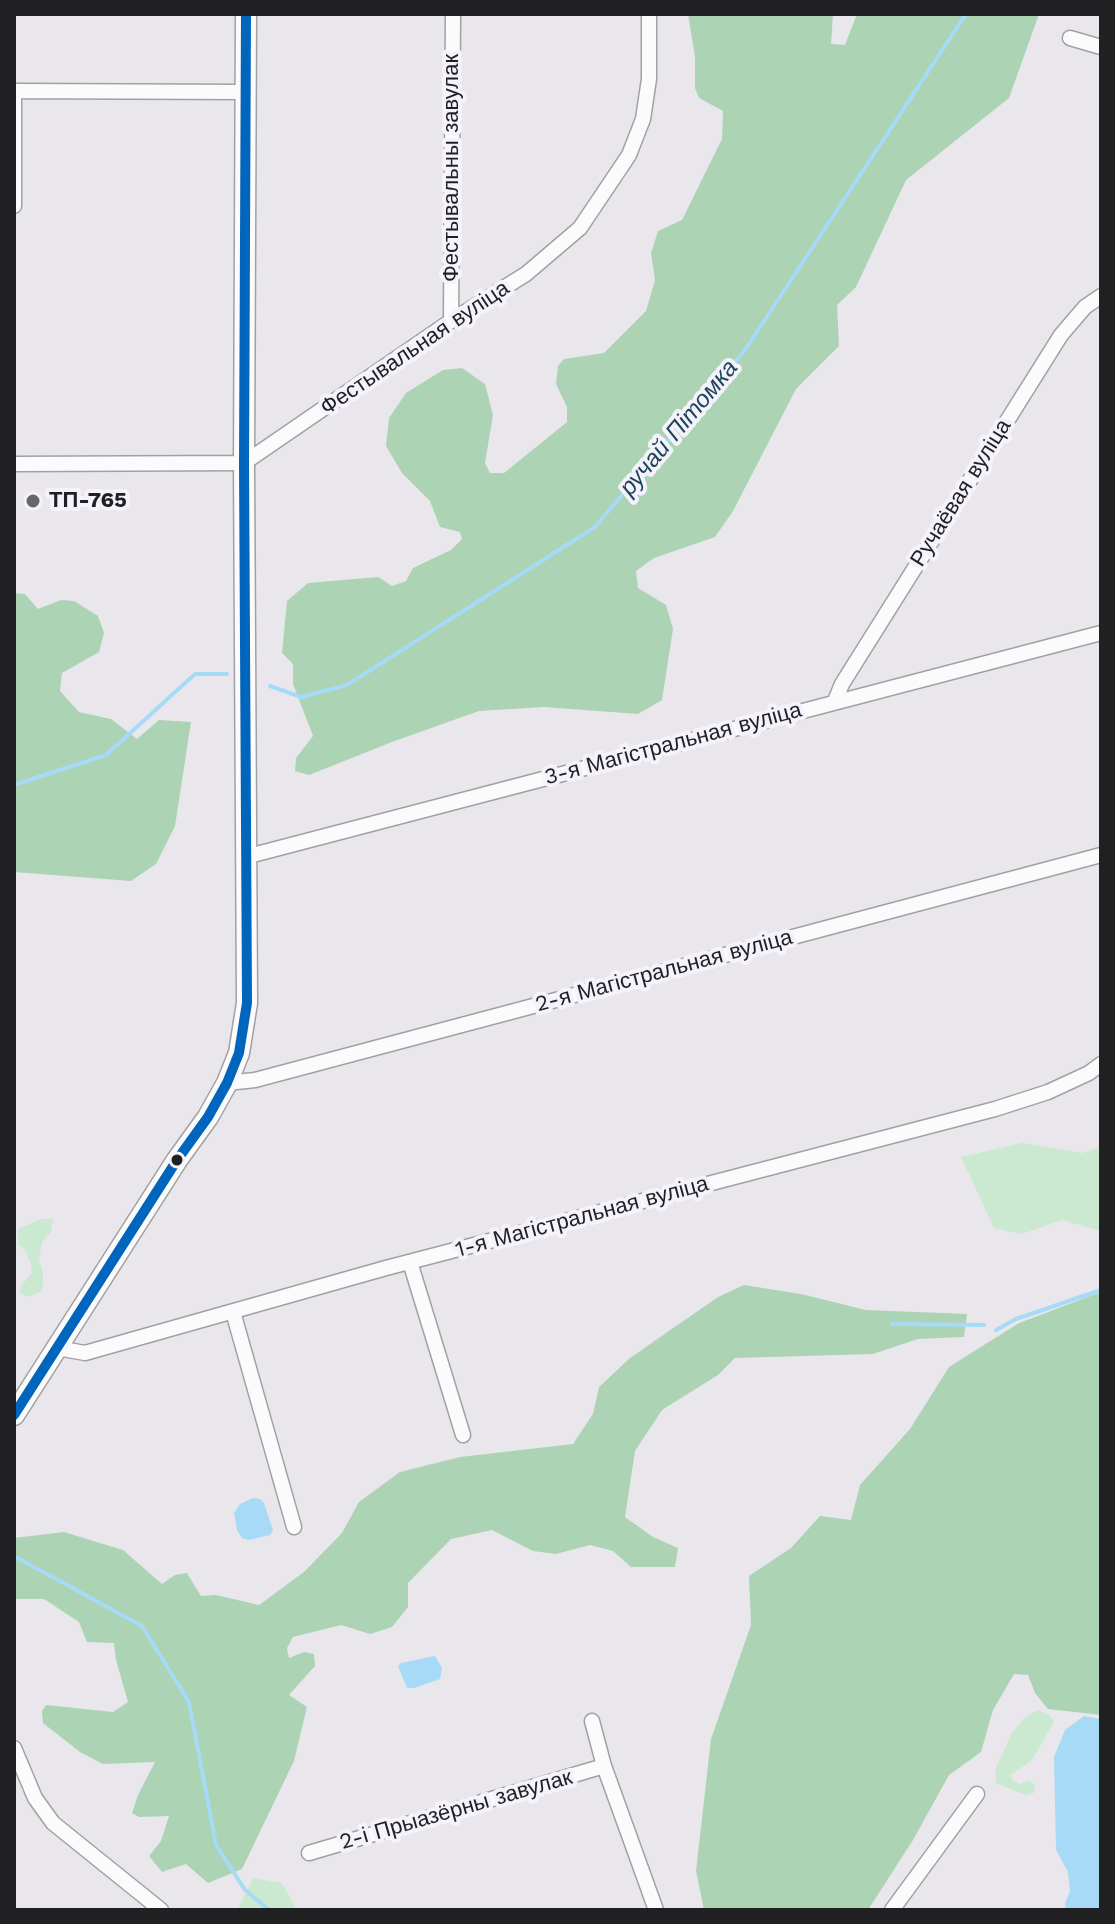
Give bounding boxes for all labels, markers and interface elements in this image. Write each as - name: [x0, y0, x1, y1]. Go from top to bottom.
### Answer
- street label: Фестывальны завулак: [439, 54, 465, 282]
- street label: Фестывальная вуліца: [316, 275, 514, 421]
- water label: ручай Пітомка: [614, 354, 744, 502]
- street label: Ручаёвая вуліца: [905, 414, 1017, 572]
- place label: ТП-765: [49, 488, 127, 514]
- marker: ТП-765: [24, 492, 42, 510]
- street label: 3-я Магістральная вуліца: [542, 697, 804, 791]
- street label: 2-я Магістральная вуліца: [533, 924, 795, 1018]
- unlabelled marker: [169, 1152, 185, 1168]
- street label: 1-я Магістральная вуліца: [453, 1170, 711, 1264]
- street label: 2-і Прыазёрны завулак: [337, 1764, 575, 1856]

